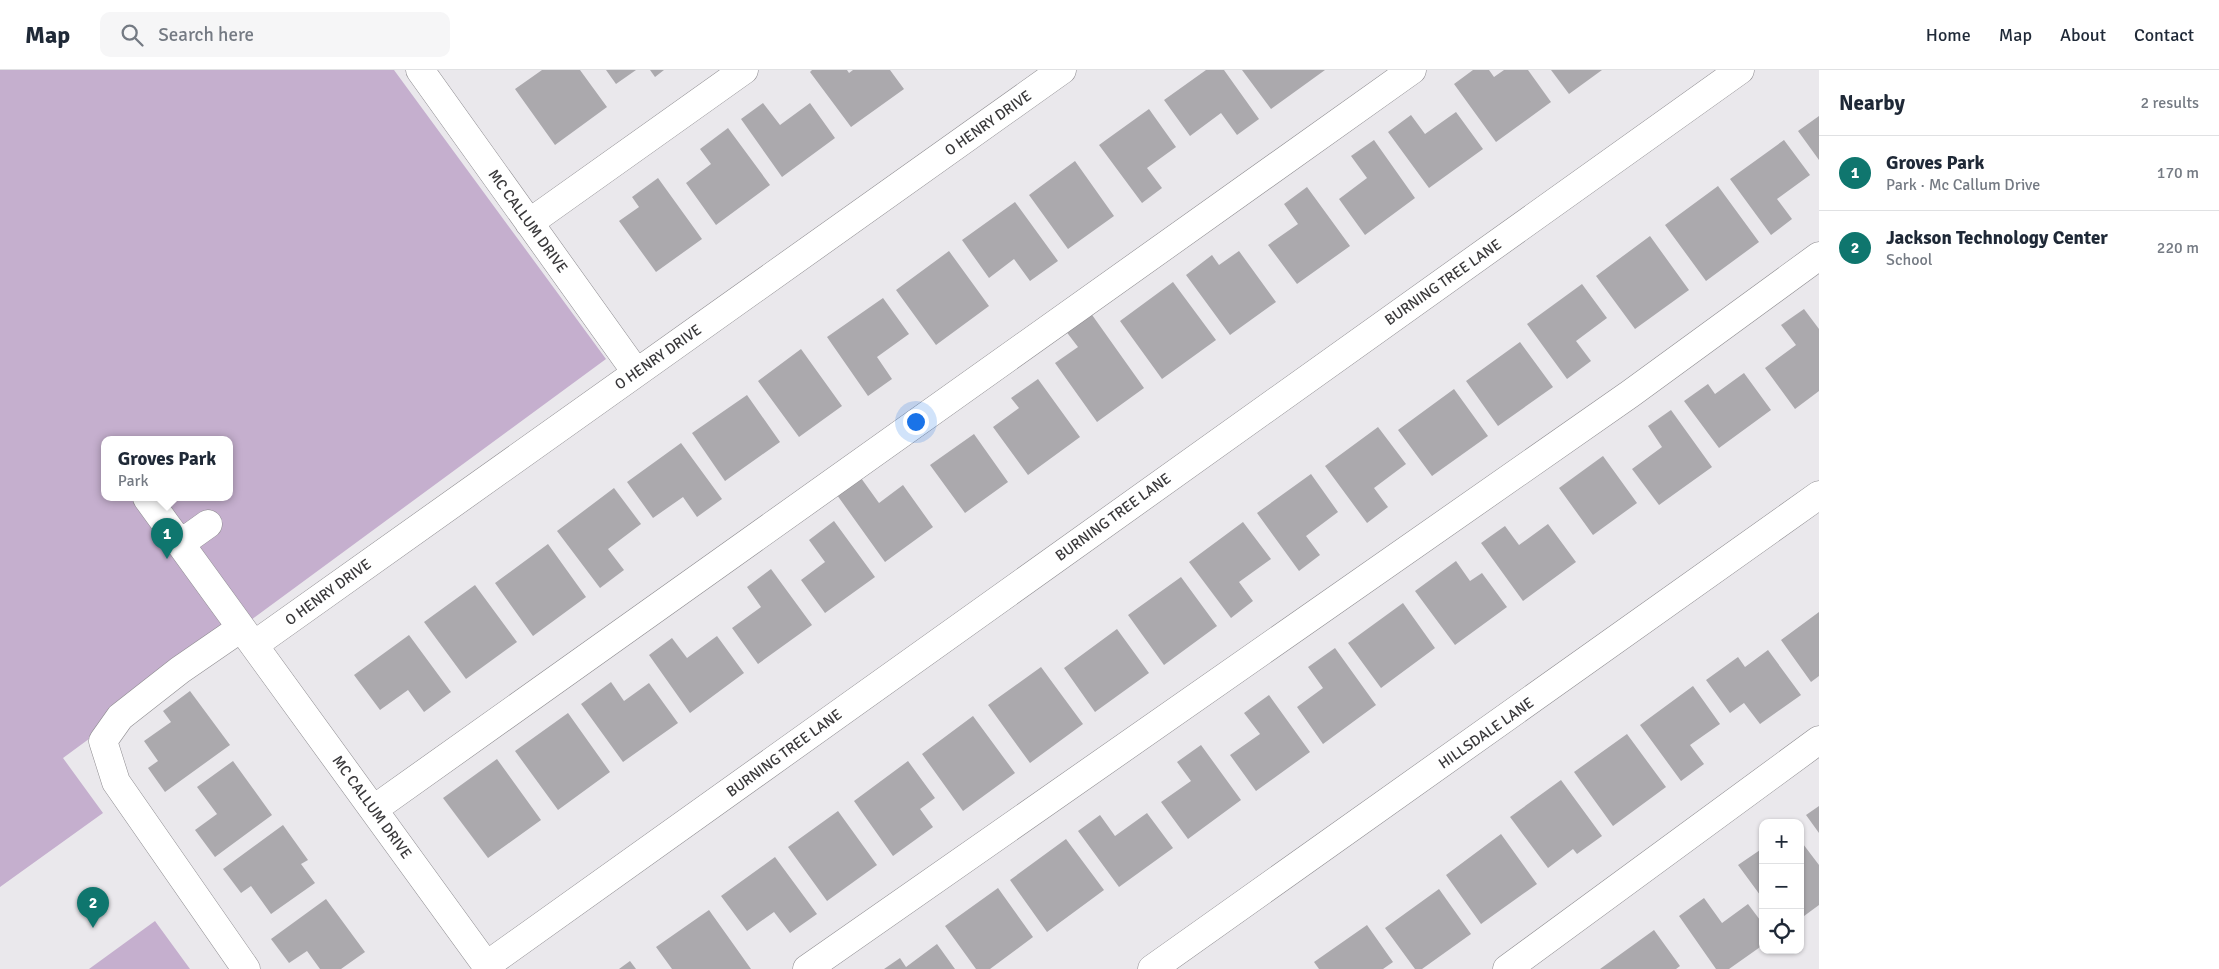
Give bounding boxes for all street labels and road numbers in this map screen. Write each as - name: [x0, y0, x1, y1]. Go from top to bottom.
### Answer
- street label: O HENRY DRIVE: [941, 86, 1035, 160]
- street label: MC CALLUM DRIVE: [484, 166, 572, 276]
- street label: BURNING TREE LANE: [1381, 235, 1505, 329]
- street label: O HENRY DRIVE: [611, 320, 705, 394]
- street label: BURNING TREE LANE: [1052, 469, 1174, 565]
- street label: O HENRY DRIVE: [282, 555, 374, 629]
- street label: HILLSDALE LANE: [1435, 694, 1537, 772]
- street label: BURNING TREE LANE: [723, 705, 845, 801]
- street label: MC CALLUM DRIVE: [328, 752, 416, 862]

